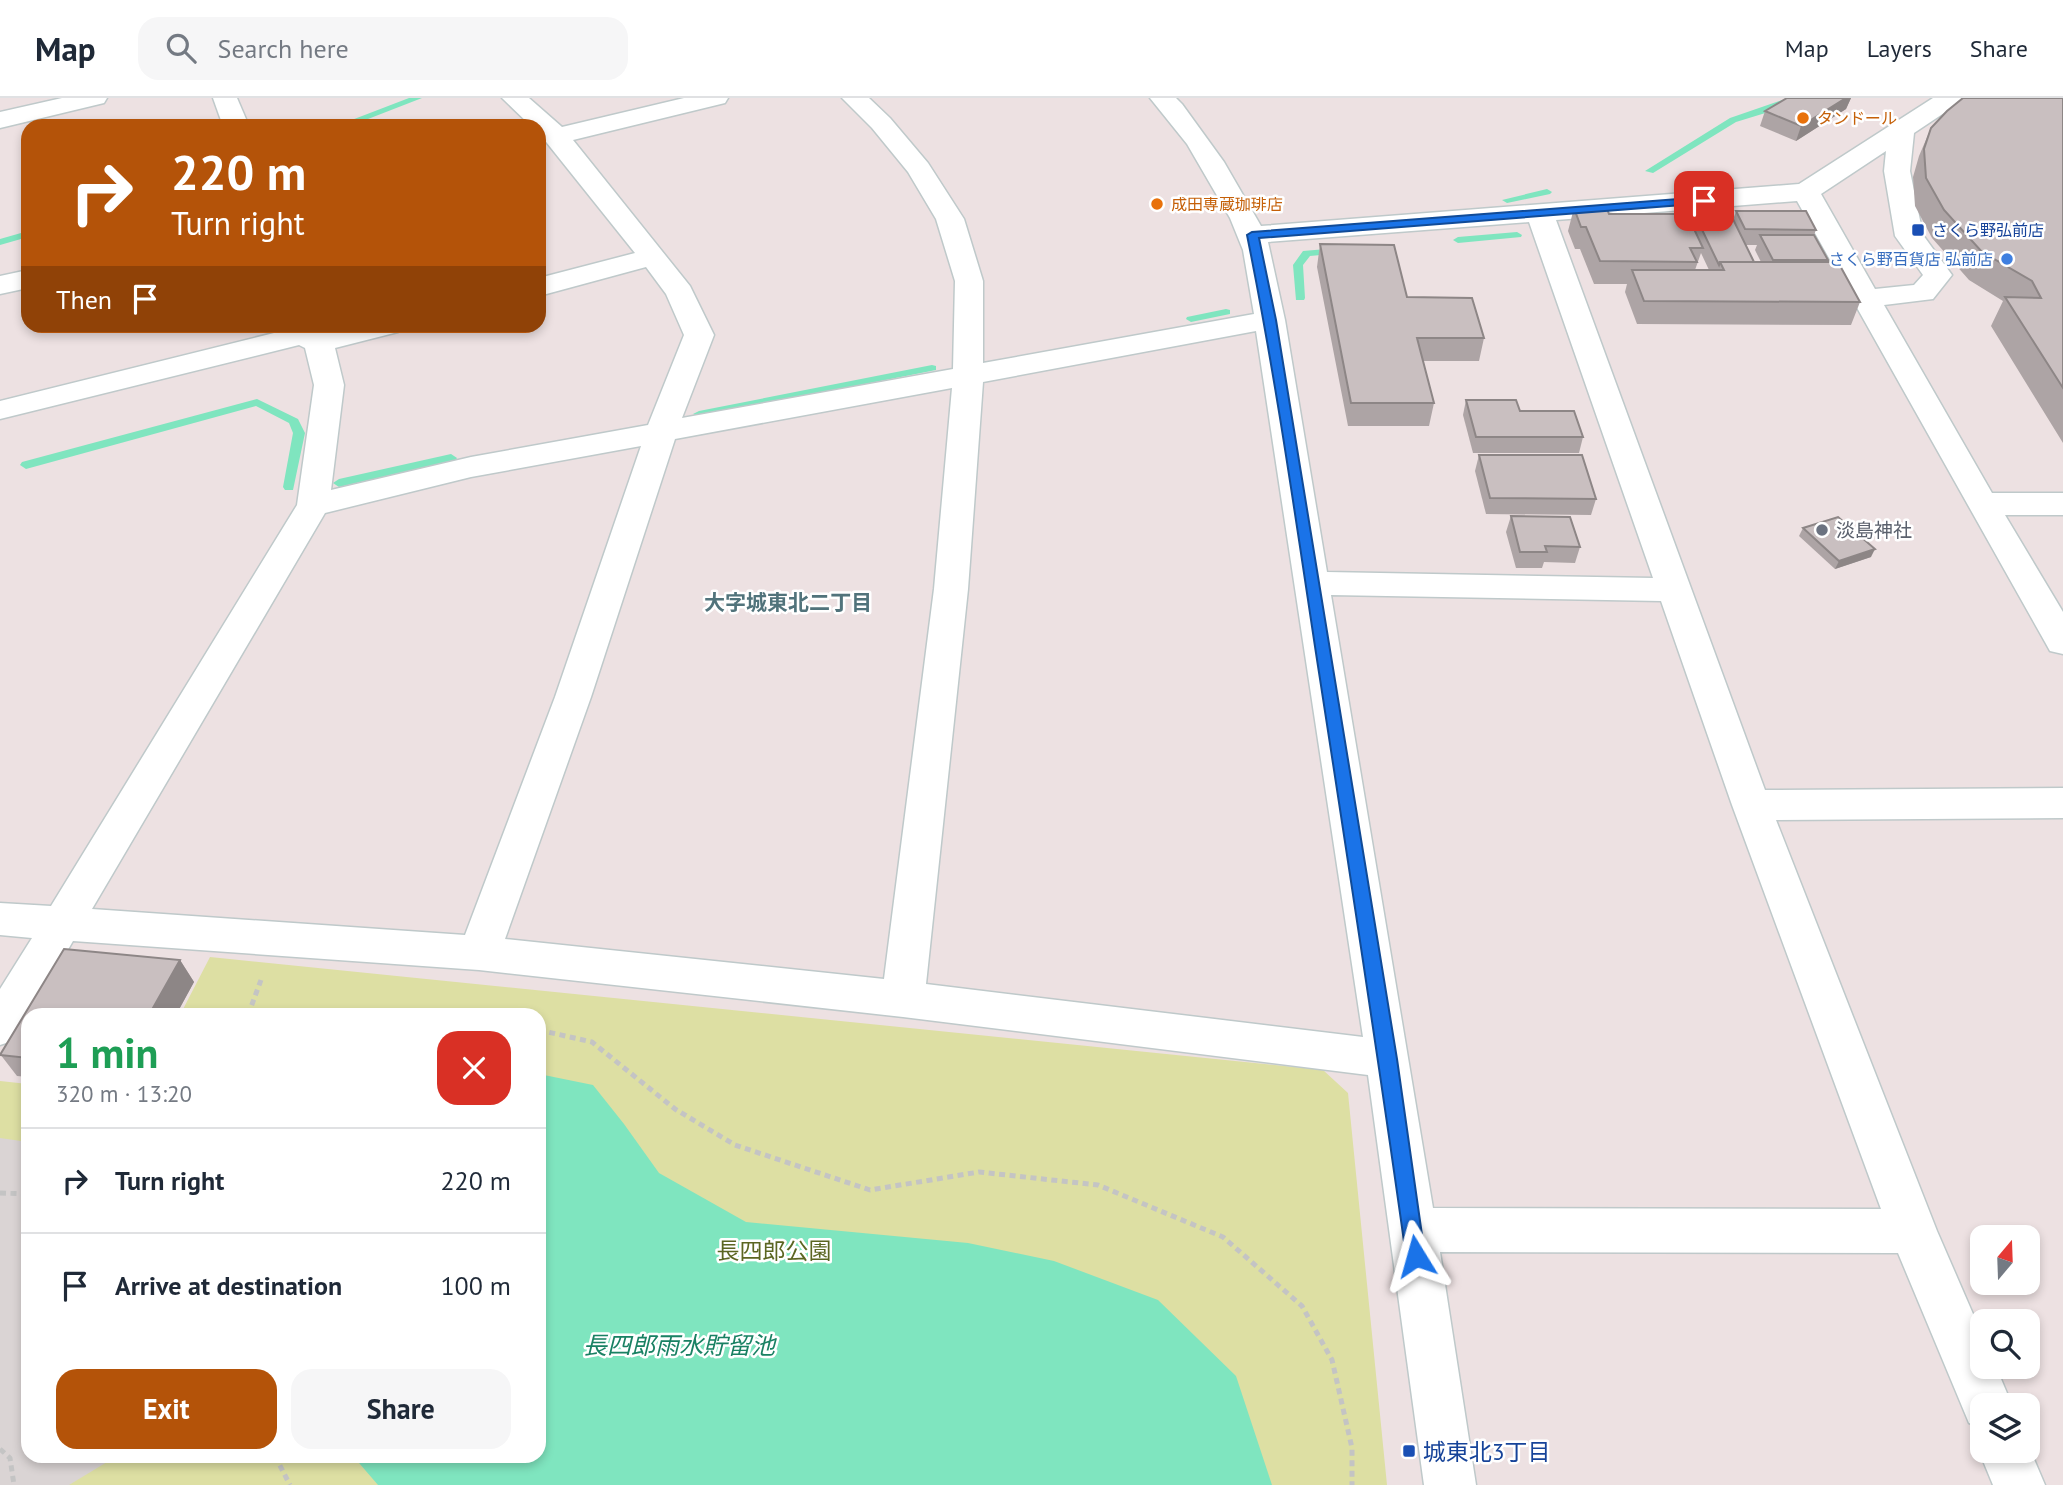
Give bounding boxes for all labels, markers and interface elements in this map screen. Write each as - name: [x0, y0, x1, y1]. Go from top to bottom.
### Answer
- search box: [138, 17, 628, 80]
- text: Map: [35, 27, 96, 70]
- icon: search: [162, 29, 200, 67]
- text: Search here: [218, 32, 349, 65]
- text: Map: [1785, 33, 1829, 64]
- text: Layers: [1867, 33, 1932, 64]
- text: Share: [1970, 33, 2028, 64]
- place label: タンドール: [1817, 108, 1897, 128]
- marker: タンドール: [1795, 110, 1811, 126]
- text: 220 m: [171, 140, 306, 204]
- icon: right: [56, 147, 147, 238]
- pin: [1674, 171, 1734, 231]
- icon: arrive: [1685, 182, 1723, 220]
- place label: 成田専蔵珈琲店: [1171, 194, 1283, 214]
- marker: 成田専蔵珈琲店: [1149, 196, 1165, 212]
- text: Turn right: [171, 202, 305, 244]
- place label: さくら野弘前店: [1932, 220, 2044, 240]
- marker: さくら野弘前店: [1910, 222, 1926, 238]
- place label: さくら野百貨店 弘前店: [1829, 249, 1993, 269]
- marker: さくら野百貨店 弘前店: [1999, 251, 2015, 267]
- icon: arrive: [126, 280, 164, 318]
- text: Then: [56, 283, 112, 316]
- place label: 淡島神社: [1836, 518, 1912, 542]
- marker: 淡島神社: [1814, 522, 1830, 538]
- district label: 大字城東北二丁目: [704, 589, 872, 616]
- text: 1 min: [56, 1025, 158, 1080]
- button: close: [437, 1031, 511, 1105]
- text: 320 m · 13:20: [56, 1079, 192, 1108]
- icon: right: [56, 1162, 94, 1200]
- text: Turn right: [115, 1164, 224, 1197]
- text: 220 m: [440, 1164, 511, 1197]
- position arrow: [1379, 1219, 1453, 1293]
- north arrow: [1970, 1225, 2040, 1295]
- map controls: [1970, 1225, 2040, 1463]
- park label: 長四郎公園: [717, 1236, 832, 1265]
- icon: arrive: [56, 1267, 94, 1305]
- text: Arrive at destination: [115, 1269, 342, 1302]
- text: 100 m: [440, 1269, 511, 1302]
- button: search: [1970, 1309, 2040, 1379]
- water label: 長四郎雨水貯留池: [583, 1330, 777, 1361]
- button: Exit: [56, 1369, 277, 1449]
- button: Share: [291, 1369, 511, 1449]
- button: layers: [1970, 1393, 2040, 1463]
- place label: 城東北3丁目: [1423, 1437, 1551, 1466]
- marker: 城東北3丁目: [1401, 1443, 1417, 1459]

